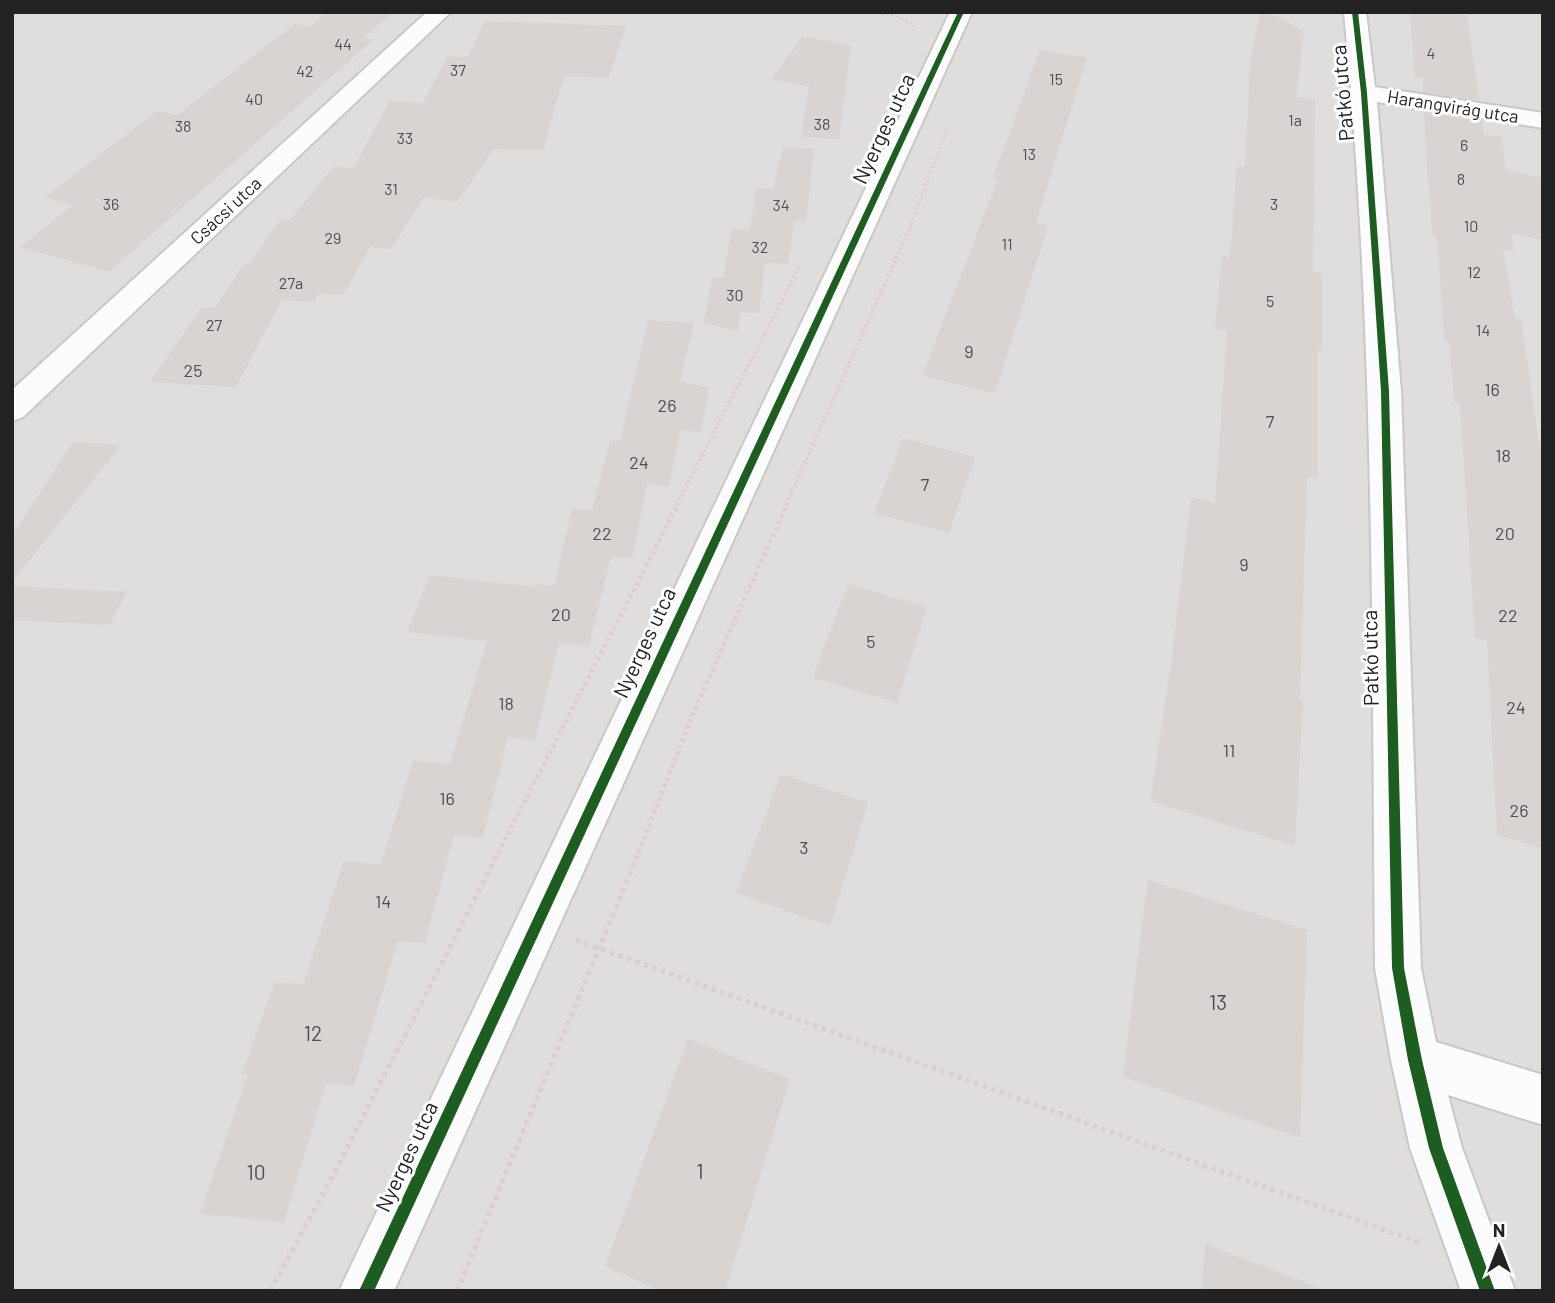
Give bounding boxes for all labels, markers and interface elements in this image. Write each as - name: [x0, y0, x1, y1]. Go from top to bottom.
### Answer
- house number: 44: [334, 34, 352, 53]
- house number: 4: [1427, 43, 1435, 62]
- street label: Patkó utca: [1325, 44, 1358, 142]
- house number: 37: [450, 60, 466, 79]
- house number: 42: [296, 61, 314, 80]
- street label: Nyerges utca: [846, 69, 919, 188]
- house number: 15: [1049, 69, 1063, 88]
- street label: Harangvirág utca: [1386, 85, 1520, 127]
- house number: 40: [245, 89, 263, 108]
- house number: 1a: [1288, 110, 1302, 129]
- house number: 38: [814, 114, 830, 133]
- house number: 38: [175, 116, 191, 135]
- house number: 33: [397, 128, 413, 147]
- house number: 6: [1460, 135, 1468, 154]
- house number: 13: [1022, 144, 1036, 163]
- house number: 8: [1457, 169, 1465, 188]
- street label: Csácsi utca: [185, 172, 265, 249]
- house number: 31: [384, 179, 398, 198]
- house number: 36: [103, 194, 119, 213]
- house number: 3: [1270, 194, 1278, 213]
- house number: 34: [772, 195, 790, 214]
- house number: 10: [1464, 216, 1478, 235]
- house number: 29: [325, 228, 341, 247]
- house number: 11: [1001, 234, 1013, 253]
- house number: 32: [752, 237, 768, 256]
- house number: 12: [1467, 262, 1481, 281]
- house number: 27a: [279, 273, 303, 292]
- house number: 30: [726, 285, 744, 304]
- house number: 5: [1266, 291, 1274, 310]
- house number: 27: [206, 315, 222, 334]
- house number: 14: [1476, 320, 1490, 339]
- house number: 9: [964, 340, 974, 362]
- house number: 25: [184, 359, 202, 381]
- house number: 16: [1484, 378, 1500, 400]
- house number: 26: [658, 394, 676, 416]
- house number: 7: [1266, 410, 1275, 432]
- house number: 18: [1495, 444, 1511, 466]
- house number: 24: [629, 451, 649, 473]
- house number: 7: [921, 473, 930, 495]
- house number: 22: [592, 522, 612, 544]
- house number: 20: [1495, 522, 1515, 544]
- house number: 9: [1239, 553, 1249, 575]
- street label: Nyerges utca: [607, 583, 680, 702]
- house number: 20: [551, 603, 571, 625]
- house number: 22: [1498, 604, 1518, 626]
- street label: Patkó utca: [1356, 610, 1383, 706]
- house number: 5: [866, 630, 876, 652]
- house number: 18: [498, 692, 514, 714]
- house number: 24: [1506, 696, 1526, 718]
- house number: 11: [1223, 739, 1235, 761]
- house number: 16: [439, 787, 455, 809]
- house number: 26: [1510, 799, 1528, 821]
- house number: 3: [799, 836, 809, 858]
- house number: 14: [375, 890, 391, 912]
- house number: 13: [1209, 989, 1227, 1014]
- house number: 12: [304, 1020, 322, 1045]
- street label: Nyerges utca: [369, 1097, 442, 1216]
- house number: 1: [696, 1158, 704, 1183]
- house number: 10: [246, 1159, 266, 1184]
- north arrow: [1464, 1212, 1534, 1282]
- text: N: [1493, 1218, 1505, 1241]

